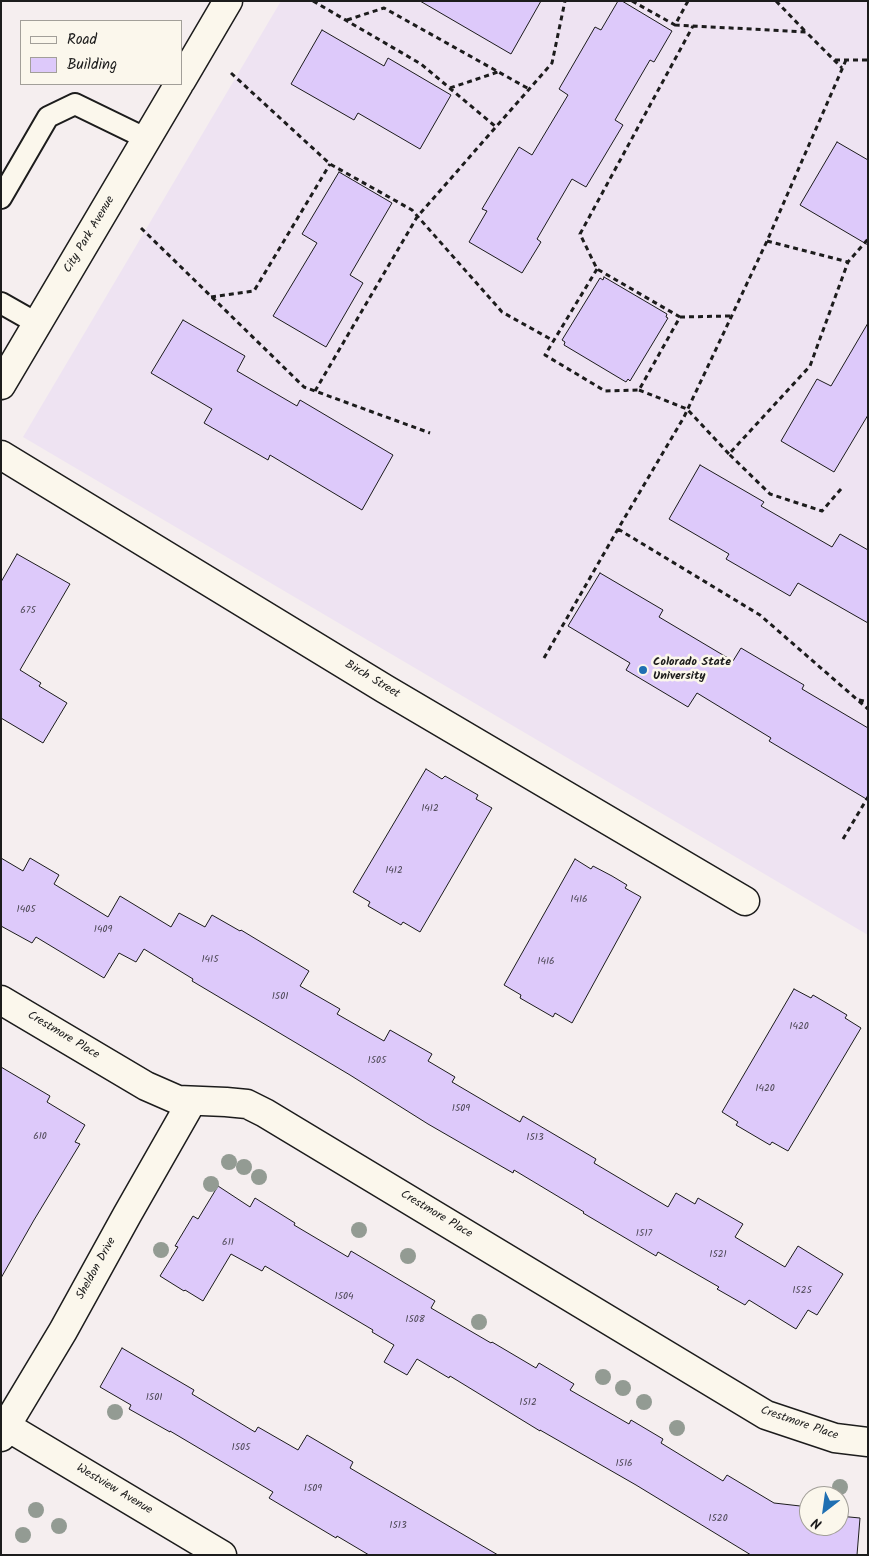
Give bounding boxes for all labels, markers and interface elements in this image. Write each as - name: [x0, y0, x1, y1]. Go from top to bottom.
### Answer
- legend: [20, 20, 182, 85]
- text: Road: [67, 28, 97, 52]
- text: Building: [67, 53, 117, 77]
- street label: City Park Avenue: [61, 194, 119, 276]
- house number: 675: [20, 605, 36, 617]
- place label: Colorado State University: [653, 656, 731, 684]
- street label: Birch Street: [342, 658, 402, 702]
- marker: Colorado State University: [637, 664, 649, 676]
- house number: 1412: [421, 803, 439, 815]
- house number: 1412: [385, 865, 403, 877]
- house number: 1416: [570, 894, 588, 906]
- house number: 1405: [16, 904, 36, 916]
- house number: 1409: [94, 924, 112, 936]
- house number: 1415: [201, 954, 219, 966]
- house number: 1416: [537, 956, 555, 968]
- house number: 1501: [272, 991, 288, 1003]
- street label: Crestmore Place: [24, 1009, 102, 1063]
- house number: 1420: [789, 1021, 809, 1033]
- house number: 1505: [368, 1055, 386, 1067]
- house number: 1420: [755, 1083, 775, 1095]
- house number: 1509: [452, 1103, 470, 1115]
- house number: 610: [33, 1131, 47, 1143]
- house number: 1513: [526, 1132, 544, 1144]
- street label: Crestmore Place: [397, 1188, 475, 1242]
- house number: 1517: [636, 1228, 652, 1240]
- street label: Sheldon Drive: [74, 1235, 120, 1303]
- house number: 611: [222, 1237, 234, 1249]
- house number: 1521: [709, 1249, 727, 1261]
- house number: 1525: [792, 1285, 812, 1297]
- house number: 1504: [334, 1291, 354, 1303]
- house number: 1508: [405, 1314, 425, 1326]
- house number: 1501: [146, 1392, 162, 1404]
- house number: 1512: [519, 1397, 537, 1409]
- street label: Crestmore Place: [758, 1404, 840, 1444]
- house number: 1505: [232, 1442, 250, 1454]
- house number: 1516: [615, 1458, 633, 1470]
- street label: Westview Avenue: [73, 1462, 155, 1518]
- house number: 1509: [304, 1483, 322, 1495]
- north arrow: [799, 1486, 849, 1536]
- text: N: [808, 1511, 826, 1535]
- house number: 1520: [708, 1513, 728, 1525]
- house number: 1513: [389, 1520, 407, 1532]

